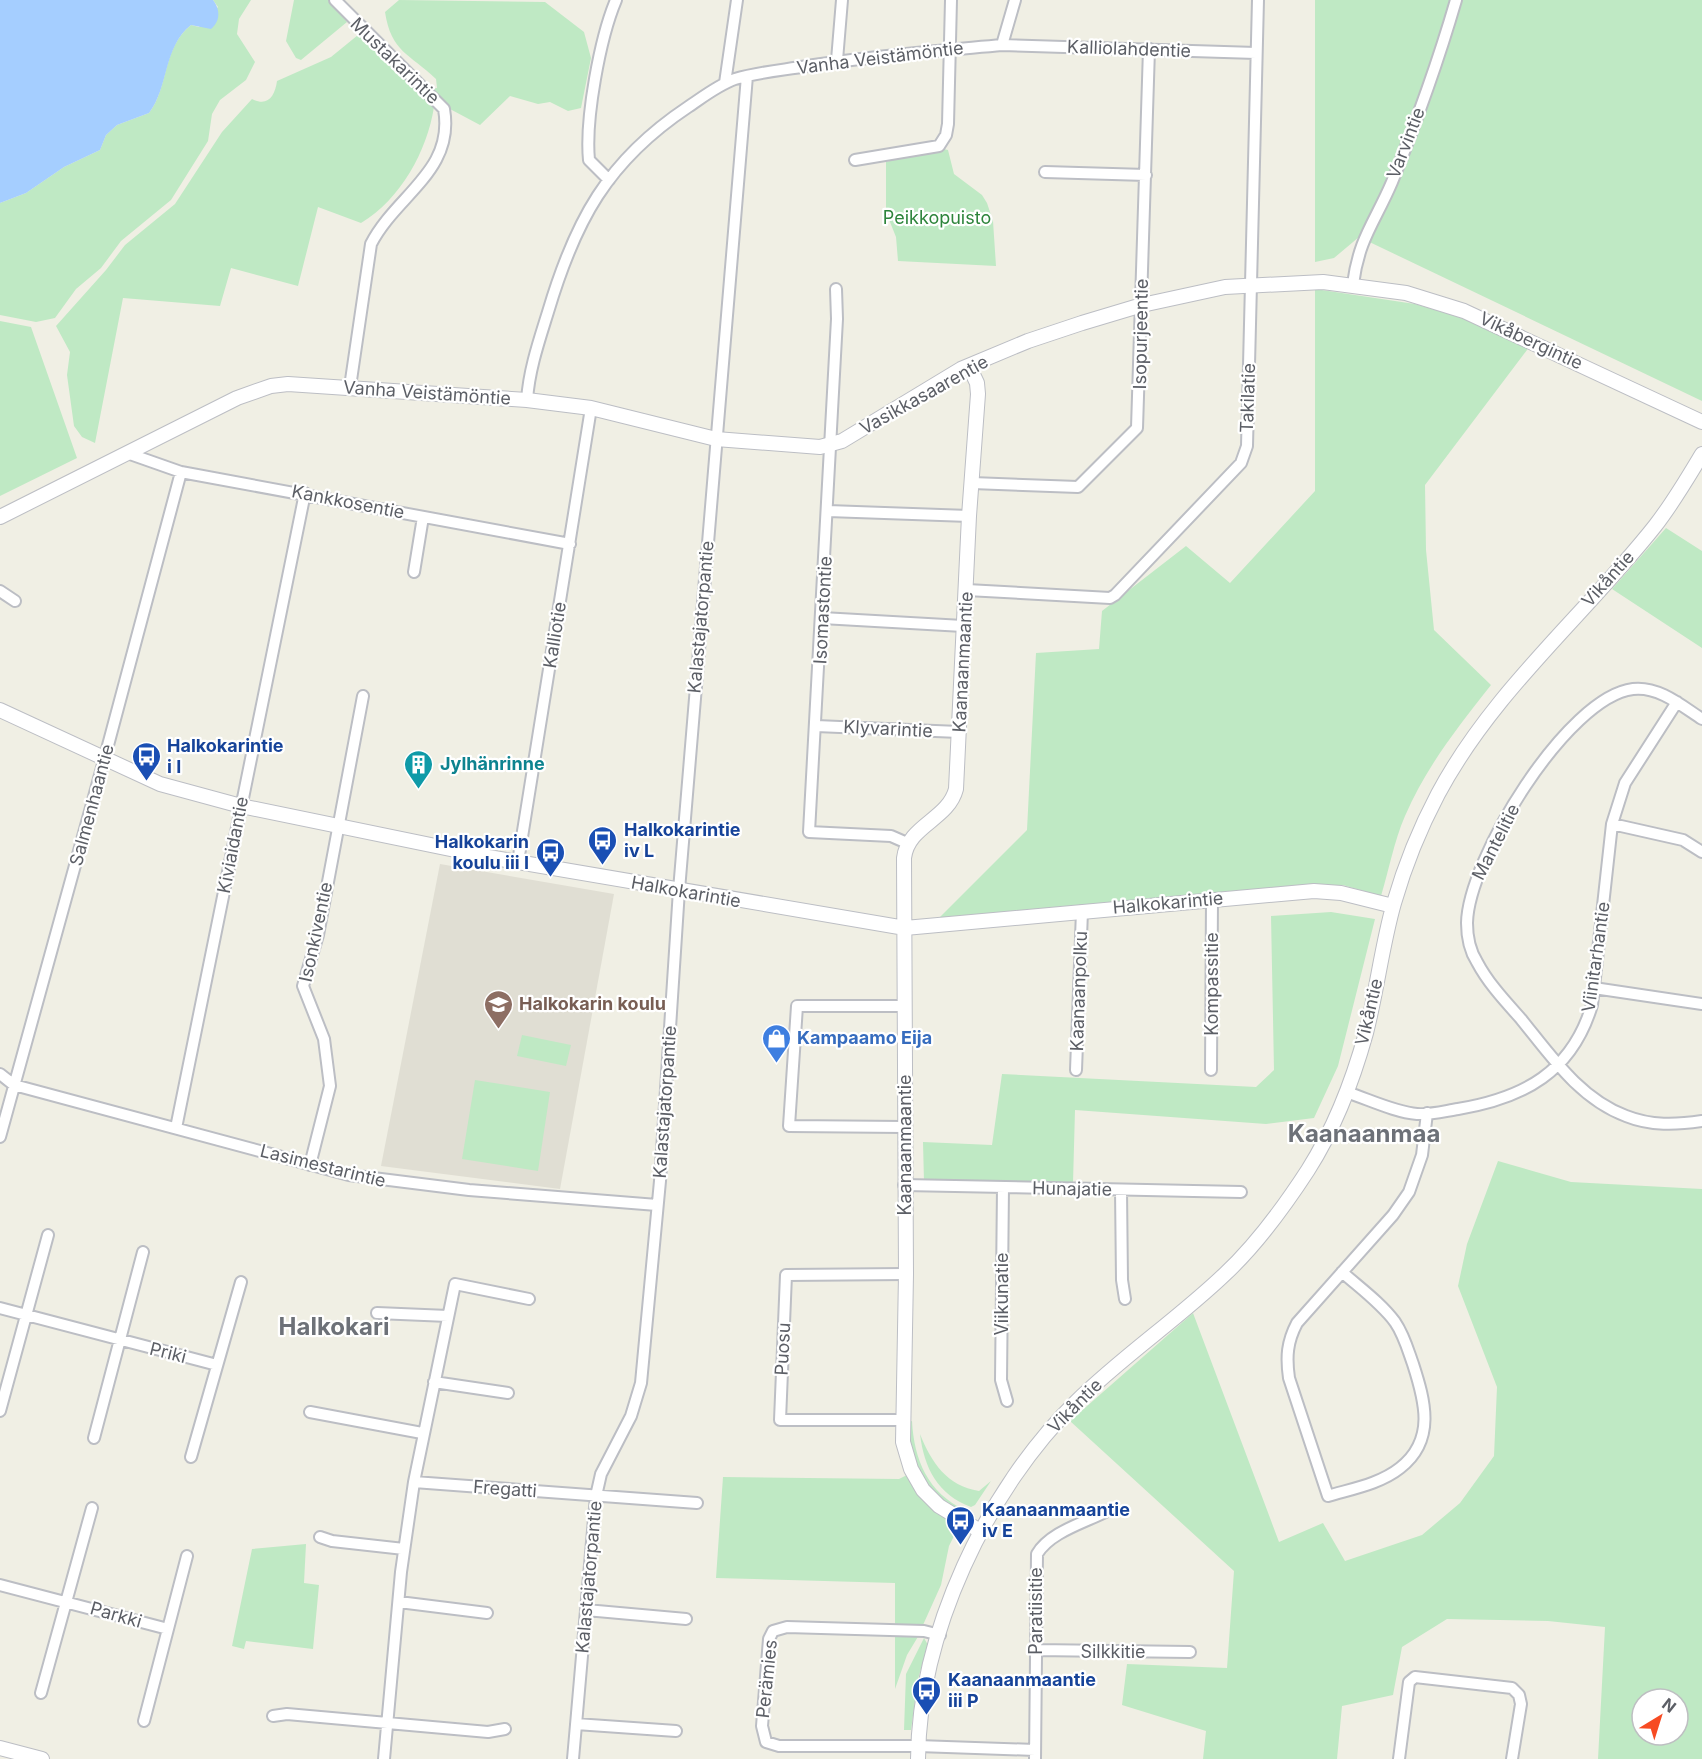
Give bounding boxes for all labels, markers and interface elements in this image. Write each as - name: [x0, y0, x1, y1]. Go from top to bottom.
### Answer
- street label: Mustakarintie: [347, 13, 444, 108]
- street label: Kalliolahdentie: [1067, 36, 1191, 61]
- street label: Vanha Veistämöntie: [795, 37, 965, 78]
- street label: Varvintie: [1382, 104, 1429, 181]
- park label: Peikkopuisto: [883, 207, 991, 228]
- street label: Isopurjeentie: [1129, 279, 1152, 389]
- street label: Vikåbergintie: [1476, 307, 1586, 374]
- street label: Vasikkasaarentie: [856, 351, 992, 439]
- street label: Takilatie: [1236, 363, 1259, 433]
- street label: Vanha Veistämöntie: [343, 376, 512, 409]
- street label: Kankkosentie: [290, 480, 406, 523]
- street label: Kalastajatorpantie: [683, 540, 718, 694]
- street label: Vikåntie: [1577, 546, 1638, 611]
- street label: Isomastontie: [809, 555, 836, 665]
- street label: Kaanaanmaantie: [948, 591, 977, 733]
- street label: Kalliotie: [539, 600, 570, 670]
- street label: Klyvarintie: [843, 716, 933, 741]
- place label: Halkokarintie i I: [167, 735, 284, 777]
- bus stop icon: Halkokarintie i I: [130, 740, 162, 782]
- street label: Salmenhaantie: [65, 742, 118, 868]
- building icon: Jylhänrinne: [403, 748, 435, 790]
- place label: Jylhänrinne: [440, 753, 545, 774]
- street label: Kiviaidantie: [213, 795, 252, 895]
- street label: Mantelitie: [1467, 800, 1524, 883]
- place label: Halkokarintie iv L: [624, 819, 741, 861]
- bus stop icon: Halkokarintie iv L: [587, 824, 619, 866]
- place label: Halkokarin koulu iii I: [435, 831, 529, 873]
- bus stop icon: Halkokarin koulu iii I: [534, 836, 566, 878]
- street label: Halkokarintie: [630, 872, 743, 911]
- street label: Isonkiventie: [295, 880, 336, 984]
- street label: Halkokarintie: [1112, 887, 1224, 918]
- street label: Viinitarhantie: [1577, 900, 1614, 1014]
- street label: Kaanaanpolku: [1066, 930, 1091, 1052]
- street label: Kompassitie: [1201, 932, 1222, 1036]
- street label: Vikåntie: [1351, 976, 1386, 1047]
- school or university icon: Halkokarin koulu: [482, 988, 514, 1030]
- place label: Halkokarin koulu: [519, 993, 666, 1014]
- shop icon: Kampaamo Eija: [760, 1022, 792, 1064]
- street label: Kalastajatorpantie: [649, 1025, 680, 1179]
- place label: Kampaamo Eija: [797, 1027, 932, 1048]
- street label: Kaanaanmaantie: [894, 1074, 915, 1216]
- district label: Kaanaanmaa: [1288, 1119, 1440, 1148]
- street label: Lasimestarintie: [258, 1140, 388, 1191]
- street label: Hunajatie: [1032, 1177, 1112, 1200]
- street label: Viikunatie: [991, 1252, 1012, 1336]
- district label: Halkokari: [279, 1312, 389, 1341]
- street label: Puosu: [771, 1322, 794, 1376]
- street label: Priki: [148, 1338, 189, 1367]
- street label: Vikåntie: [1043, 1374, 1106, 1437]
- street label: Fregatti: [472, 1476, 538, 1501]
- place label: Kaanaanmaantie iv E: [982, 1499, 1130, 1541]
- street label: Kalastajatorpantie: [571, 1500, 606, 1654]
- bus stop icon: Kaanaanmaantie iv E: [945, 1504, 977, 1546]
- street label: Paratiisitie: [1025, 1567, 1046, 1655]
- street label: Parkki: [88, 1597, 144, 1632]
- street label: Perämies: [752, 1639, 781, 1719]
- street label: Silkkitie: [1080, 1641, 1146, 1662]
- place label: Kaanaanmaantie iii P: [948, 1669, 1096, 1711]
- bus stop icon: Kaanaanmaantie iii P: [911, 1674, 943, 1716]
- north arrow: [1630, 1687, 1690, 1747]
- text: N: [1658, 1694, 1680, 1717]

